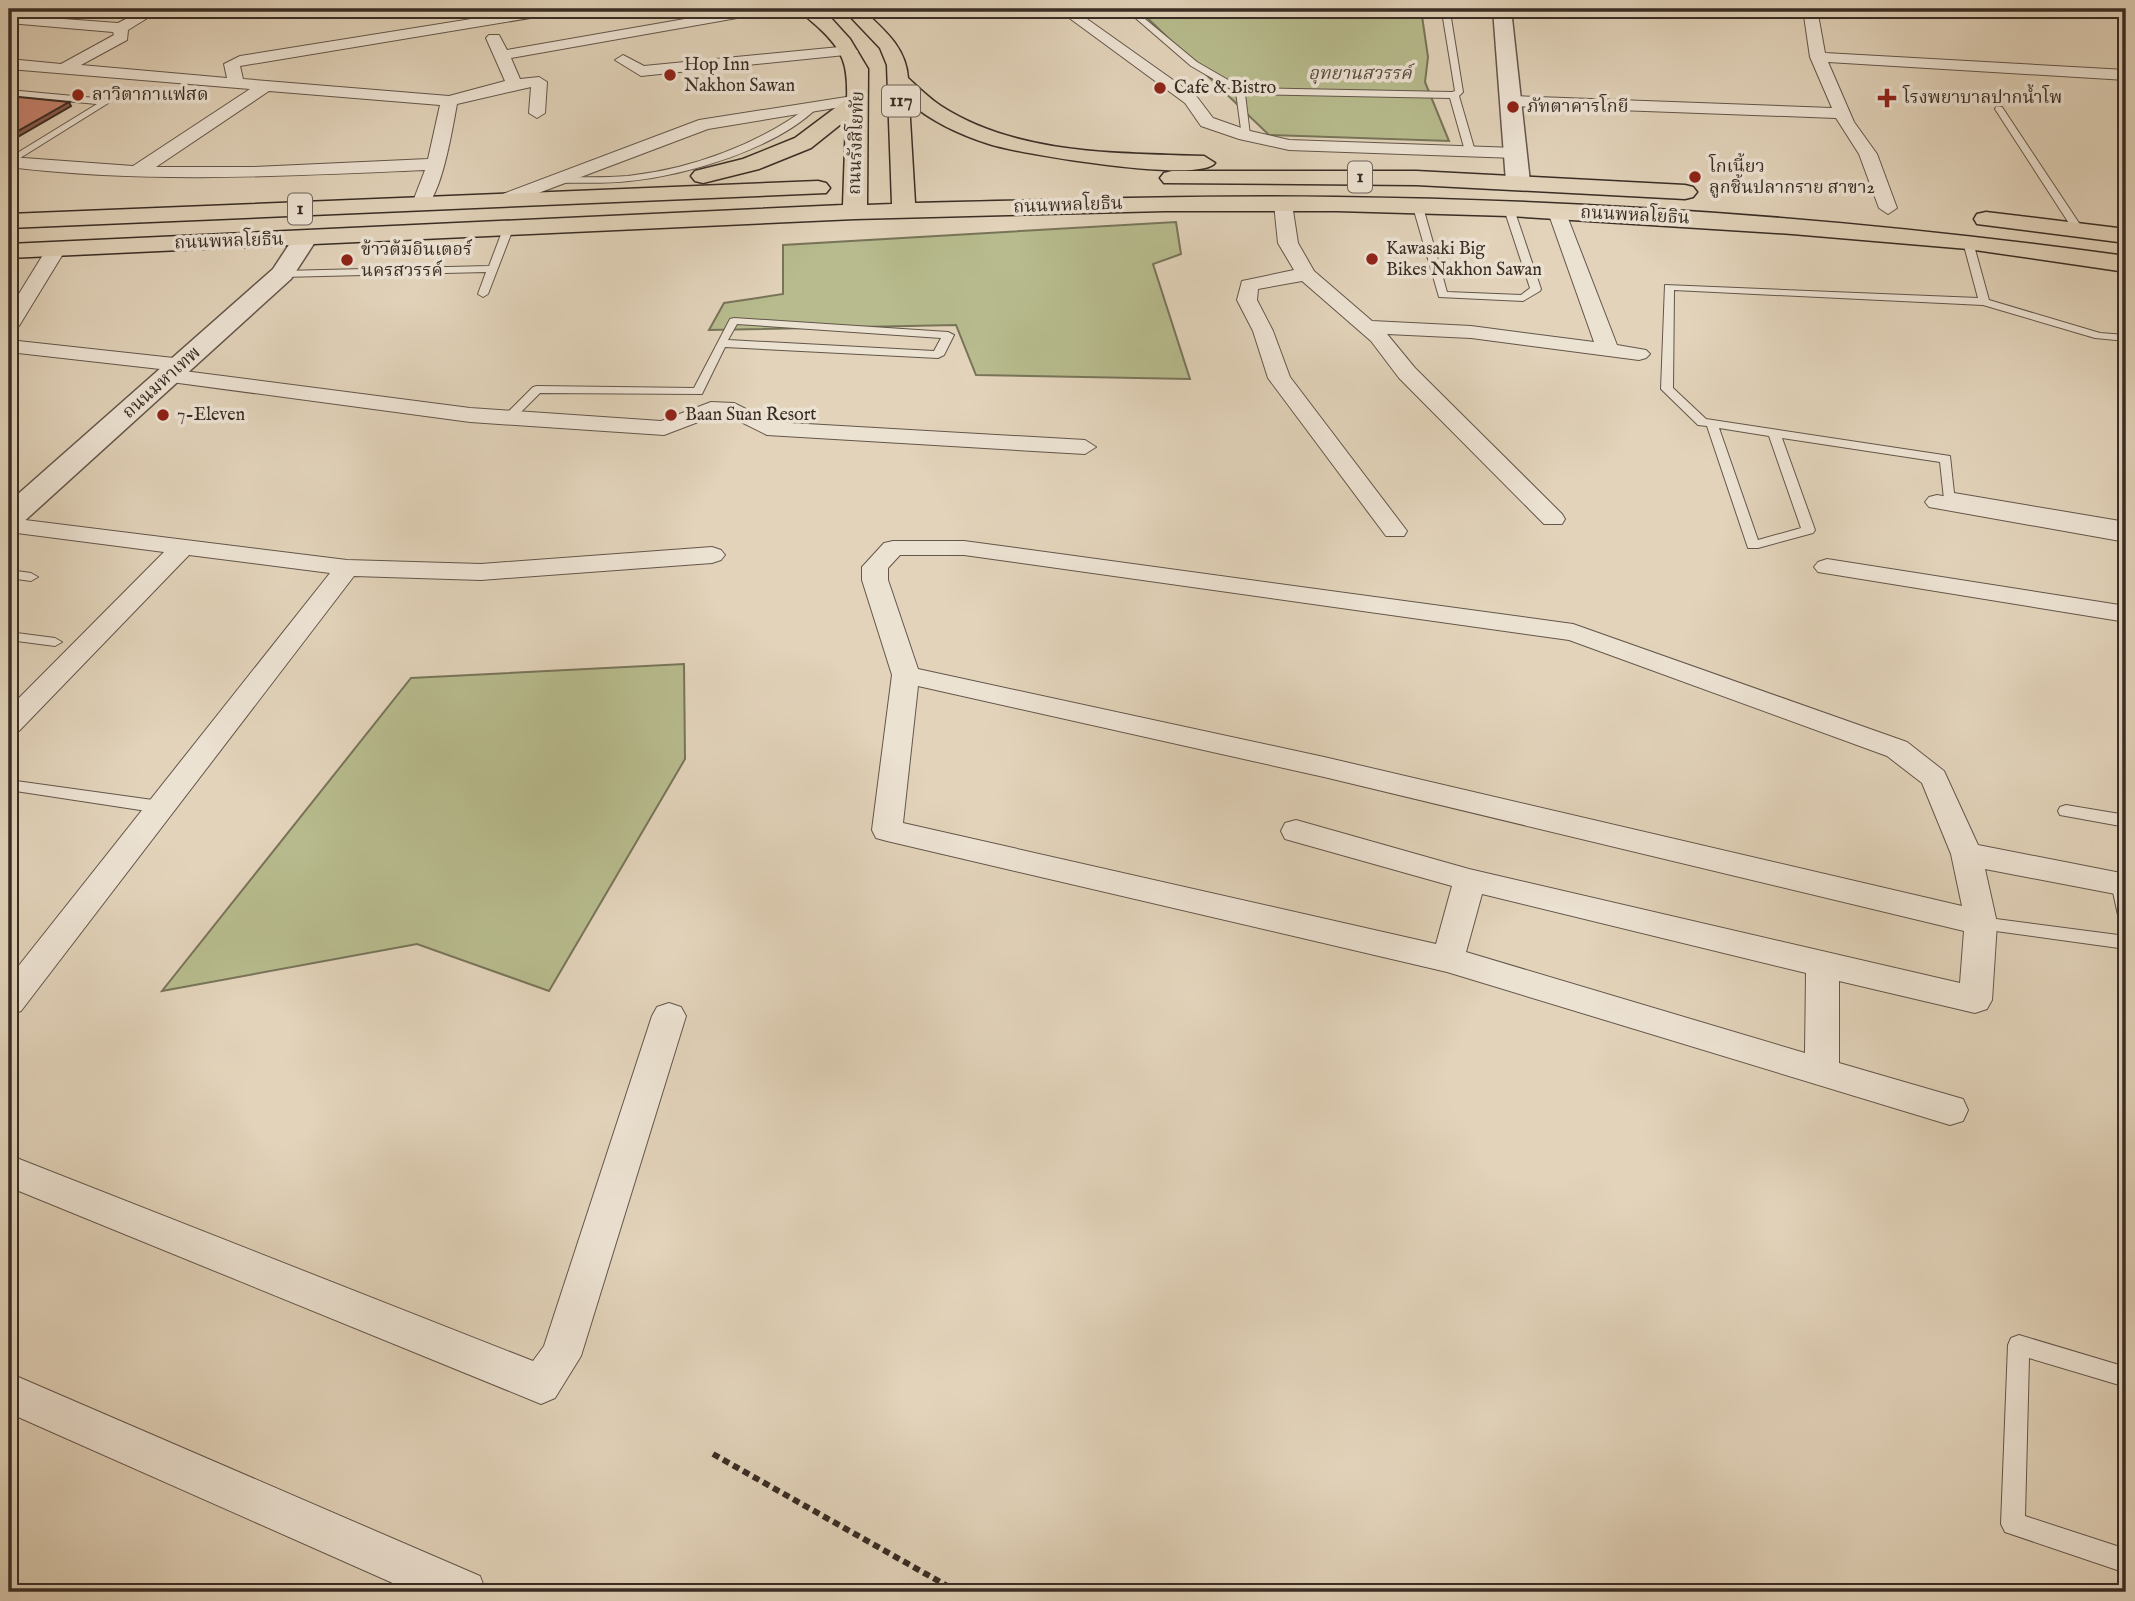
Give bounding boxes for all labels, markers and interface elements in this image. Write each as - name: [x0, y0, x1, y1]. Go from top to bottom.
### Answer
- place label: Hop Inn Nakhon Sawan: [684, 54, 796, 98]
- park label: อุทยานสวรรค์: [1308, 62, 1415, 86]
- marker: Hop Inn Nakhon Sawan: [662, 67, 678, 83]
- place label: Cafe & Bistro: [1174, 77, 1277, 100]
- marker: Cafe & Bistro: [1152, 80, 1168, 96]
- place label: โรงพยาบาลปากน้ำโพ: [1902, 83, 2062, 110]
- place label: ลาวิตากาแฟสด: [92, 84, 208, 107]
- road number: 117: [882, 86, 920, 116]
- marker: ลาวิตากาแฟสด: [70, 87, 86, 103]
- marker: โรงพยาบาลปากน้ำโพ: [1877, 88, 1897, 108]
- street label: ถนนรังสิโยทัย: [841, 91, 870, 195]
- place label: ภัทตาคารโกยี: [1527, 93, 1628, 119]
- marker: ภัทตาคารโกยี: [1505, 99, 1521, 115]
- place label: โกเนี้ยว ลูกชิ้นปลากราย สาขา2: [1708, 152, 1875, 200]
- road number: 1: [1348, 162, 1372, 192]
- marker: โกเนี้ยว ลูกชิ้นปลากราย สาขา2: [1687, 169, 1703, 185]
- street label: ถนนพหลโยธิน: [1013, 190, 1123, 219]
- road number: 1: [288, 194, 312, 224]
- street label: ถนนพหลโยธิน: [1580, 199, 1691, 230]
- street label: ถนนพหลโยธิน: [174, 226, 284, 255]
- place label: ข้าวต้มอินเตอร์ นครสวรรค์: [361, 238, 473, 283]
- place label: Kawasaki Big Bikes Nakhon Sawan: [1386, 238, 1542, 282]
- marker: Kawasaki Big Bikes Nakhon Sawan: [1364, 251, 1380, 267]
- marker: ข้าวต้มอินเตอร์ นครสวรรค์: [339, 252, 355, 268]
- street label: ถนนมหาเทพ: [118, 342, 206, 424]
- place label: 7-Eleven: [177, 404, 246, 427]
- place label: Baan Suan Resort: [685, 404, 816, 427]
- marker: 7-Eleven: [155, 407, 171, 423]
- marker: Baan Suan Resort: [663, 407, 679, 423]

